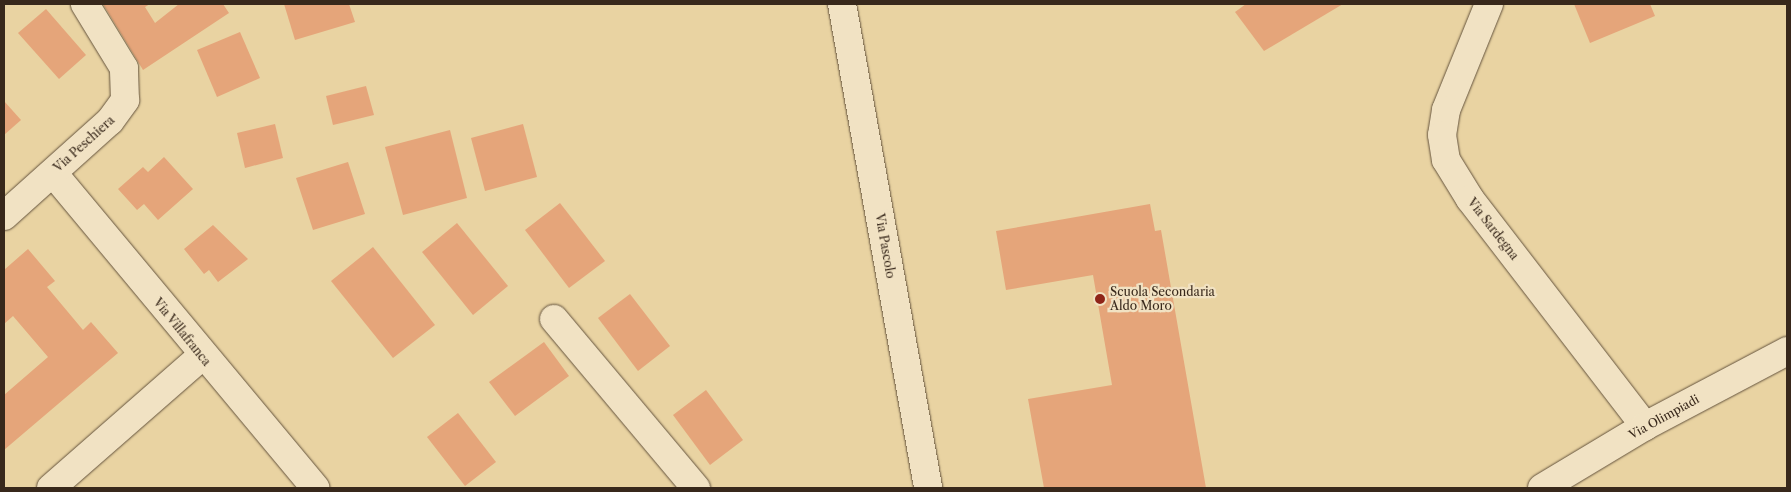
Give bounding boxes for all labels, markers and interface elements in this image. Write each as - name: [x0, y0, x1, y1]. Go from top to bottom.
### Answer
- street label: Via Peschiera: [51, 113, 117, 175]
- street label: Via Sardegna: [1464, 195, 1522, 263]
- street label: Via Pascolo: [872, 212, 898, 280]
- place label: Scuola Secondaria Aldo Moro: [1110, 285, 1215, 313]
- marker: Scuola Secondaria Aldo Moro: [1094, 293, 1106, 305]
- street label: Via Villafranca: [150, 295, 214, 369]
- street label: Via Olimpiadi: [1626, 392, 1702, 442]

